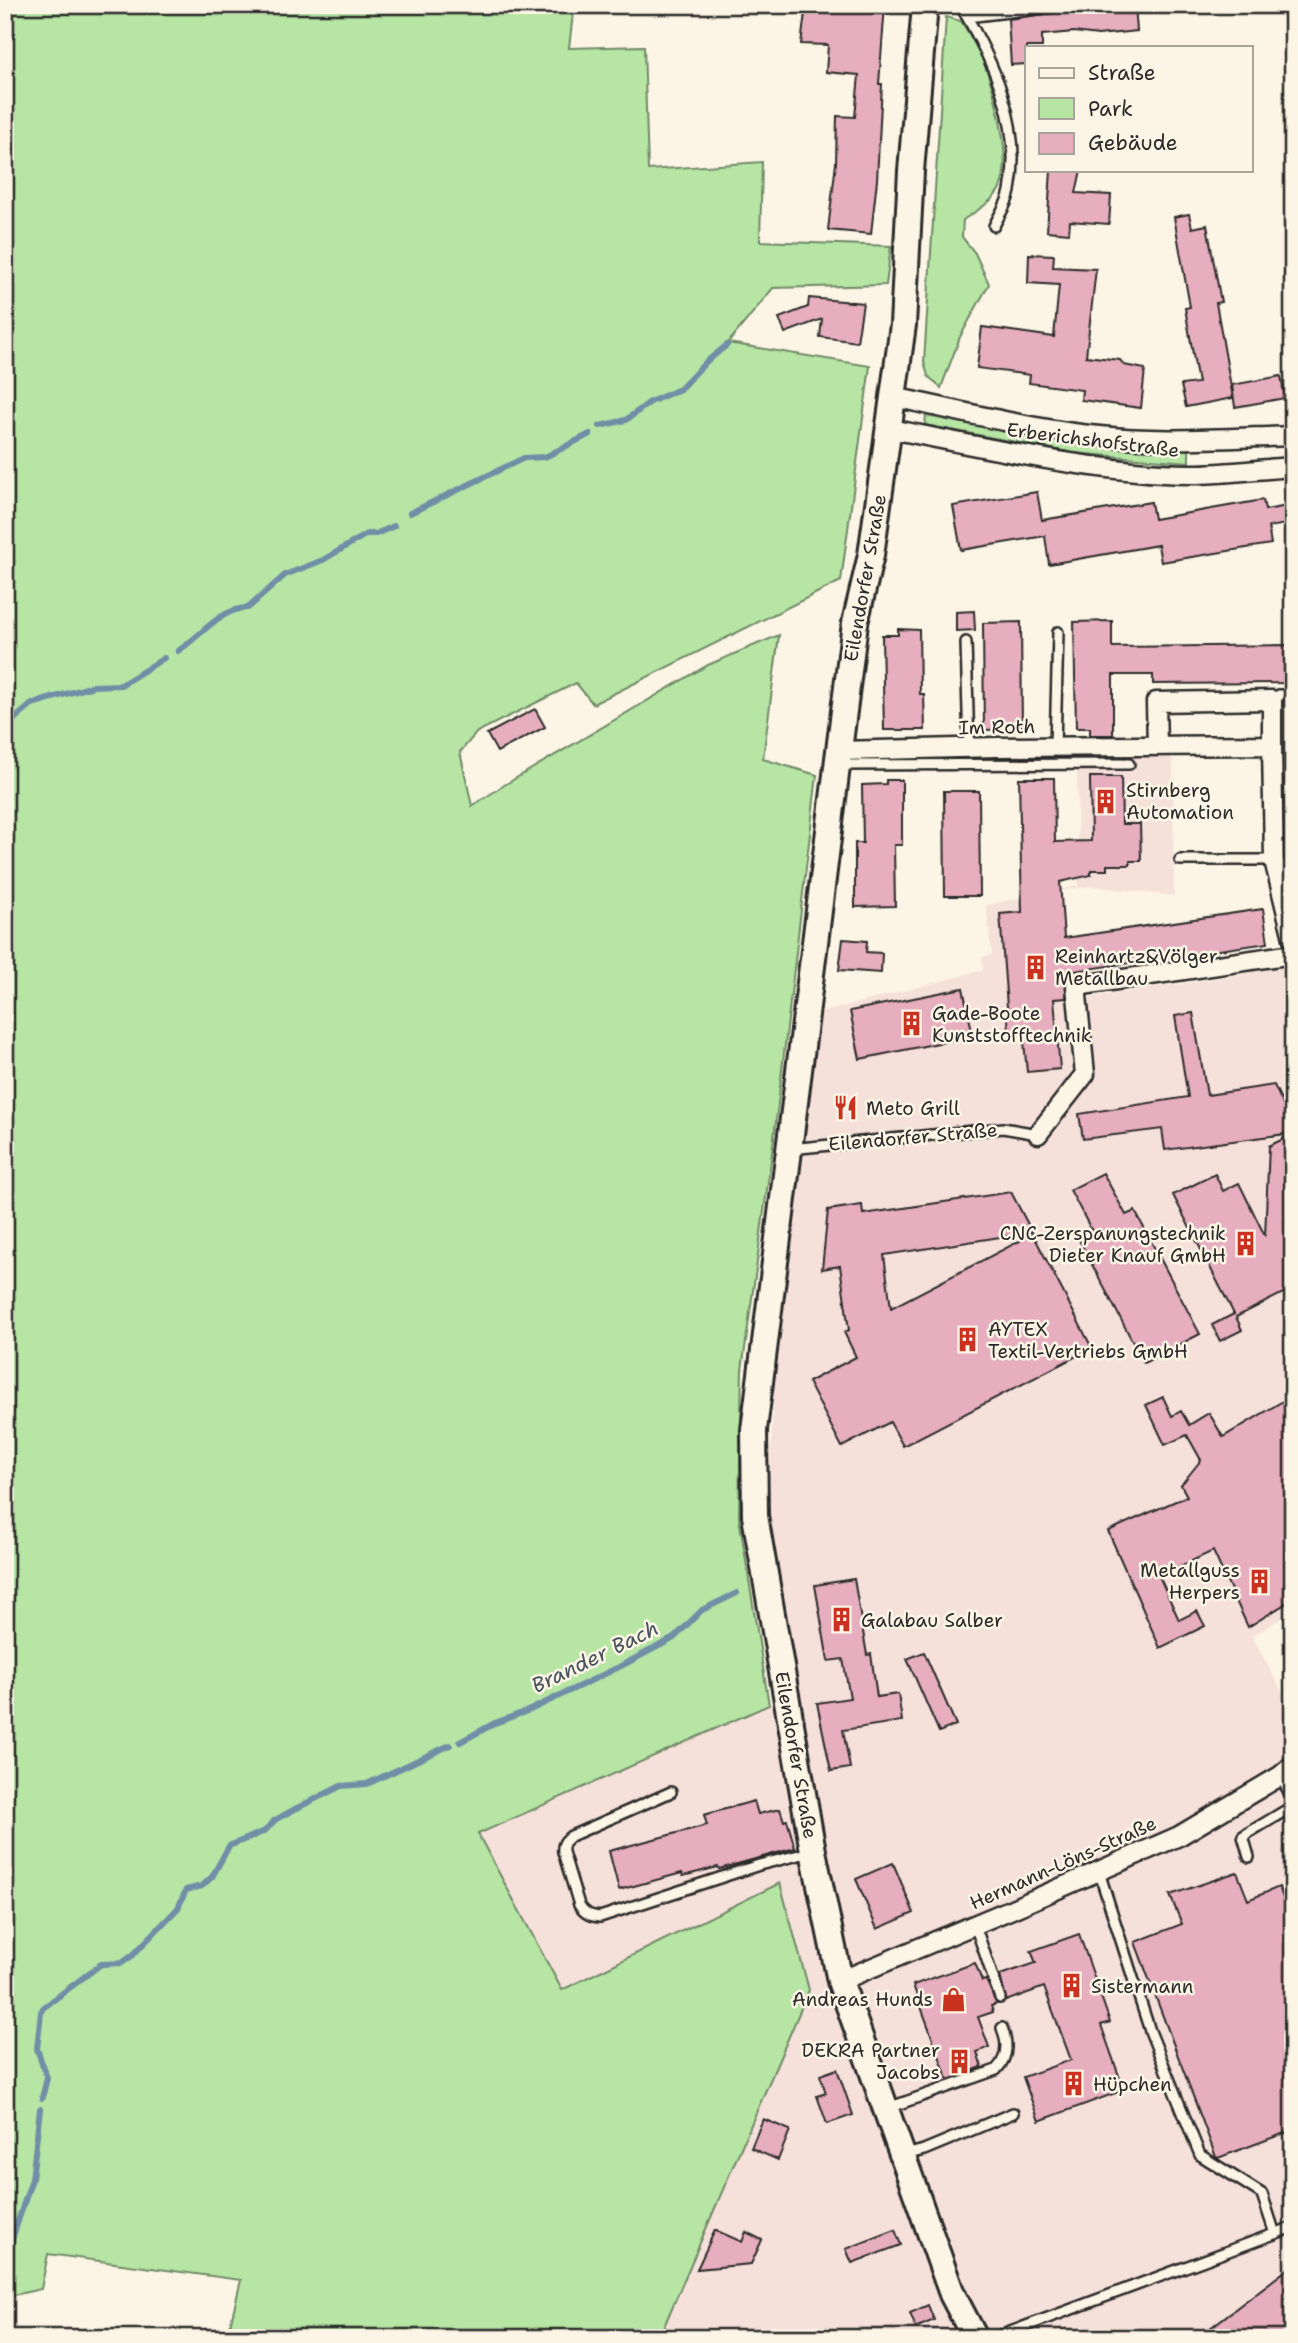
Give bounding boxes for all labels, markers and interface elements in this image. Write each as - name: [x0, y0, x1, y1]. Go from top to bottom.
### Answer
- legend: [1025, 46, 1252, 172]
- text: Straße: [1088, 59, 1156, 87]
- text: Park: [1088, 95, 1133, 123]
- text: Gebäude: [1088, 129, 1178, 157]
- street label: Erberichshofstraße: [1005, 417, 1181, 463]
- street label: Eilendorfer Straße: [838, 492, 892, 664]
- street label: Im Roth: [958, 714, 1036, 740]
- place label: Stirnberg Automation: [1126, 778, 1234, 825]
- building icon: Stirnberg Automation: [1092, 787, 1120, 815]
- place label: Reinhartz&Völger Metallbau: [1055, 944, 1218, 991]
- building icon: Reinhartz&Völger Metallbau: [1021, 953, 1049, 981]
- place label: Gade-Boote Kunststofftechnik: [932, 1001, 1092, 1048]
- building icon: Gade-Boote Kunststofftechnik: [898, 1010, 926, 1038]
- restaurant icon: Meto Grill: [832, 1094, 860, 1122]
- place label: Meto Grill: [866, 1096, 960, 1121]
- street label: Eilendorfer Straße: [827, 1117, 999, 1157]
- place label: CNC-Zerspanungstechnik Dieter Knauf GmbH: [1000, 1221, 1226, 1268]
- building icon: CNC-Zerspanungstechnik Dieter Knauf GmbH: [1232, 1230, 1260, 1258]
- place label: AYTEX Textil-Vertriebs GmbH: [988, 1317, 1188, 1364]
- building icon: AYTEX Textil-Vertriebs GmbH: [954, 1326, 982, 1354]
- place label: Metallguss Herpers: [1140, 1558, 1240, 1605]
- building icon: Metallguss Herpers: [1246, 1567, 1274, 1595]
- building icon: Galabau Salber: [827, 1606, 855, 1634]
- place label: Galabau Salber: [861, 1608, 1003, 1633]
- water label: Brander Bach: [527, 1614, 663, 1700]
- street label: Eilendorfer Straße: [769, 1669, 823, 1841]
- street label: Hermann-Löns-Straße: [966, 1811, 1160, 1915]
- building icon: Sistermann: [1057, 1972, 1085, 2000]
- place label: Sistermann: [1091, 1974, 1193, 1999]
- shop icon: Andreas Hunds: [939, 1985, 967, 2013]
- place label: Andreas Hunds: [792, 1987, 933, 2012]
- place label: DEKRA Partner Jacobs: [802, 2038, 940, 2085]
- building icon: DEKRA Partner Jacobs: [946, 2047, 974, 2075]
- building icon: Hüpchen: [1059, 2070, 1087, 2098]
- place label: Hüpchen: [1093, 2072, 1172, 2097]

